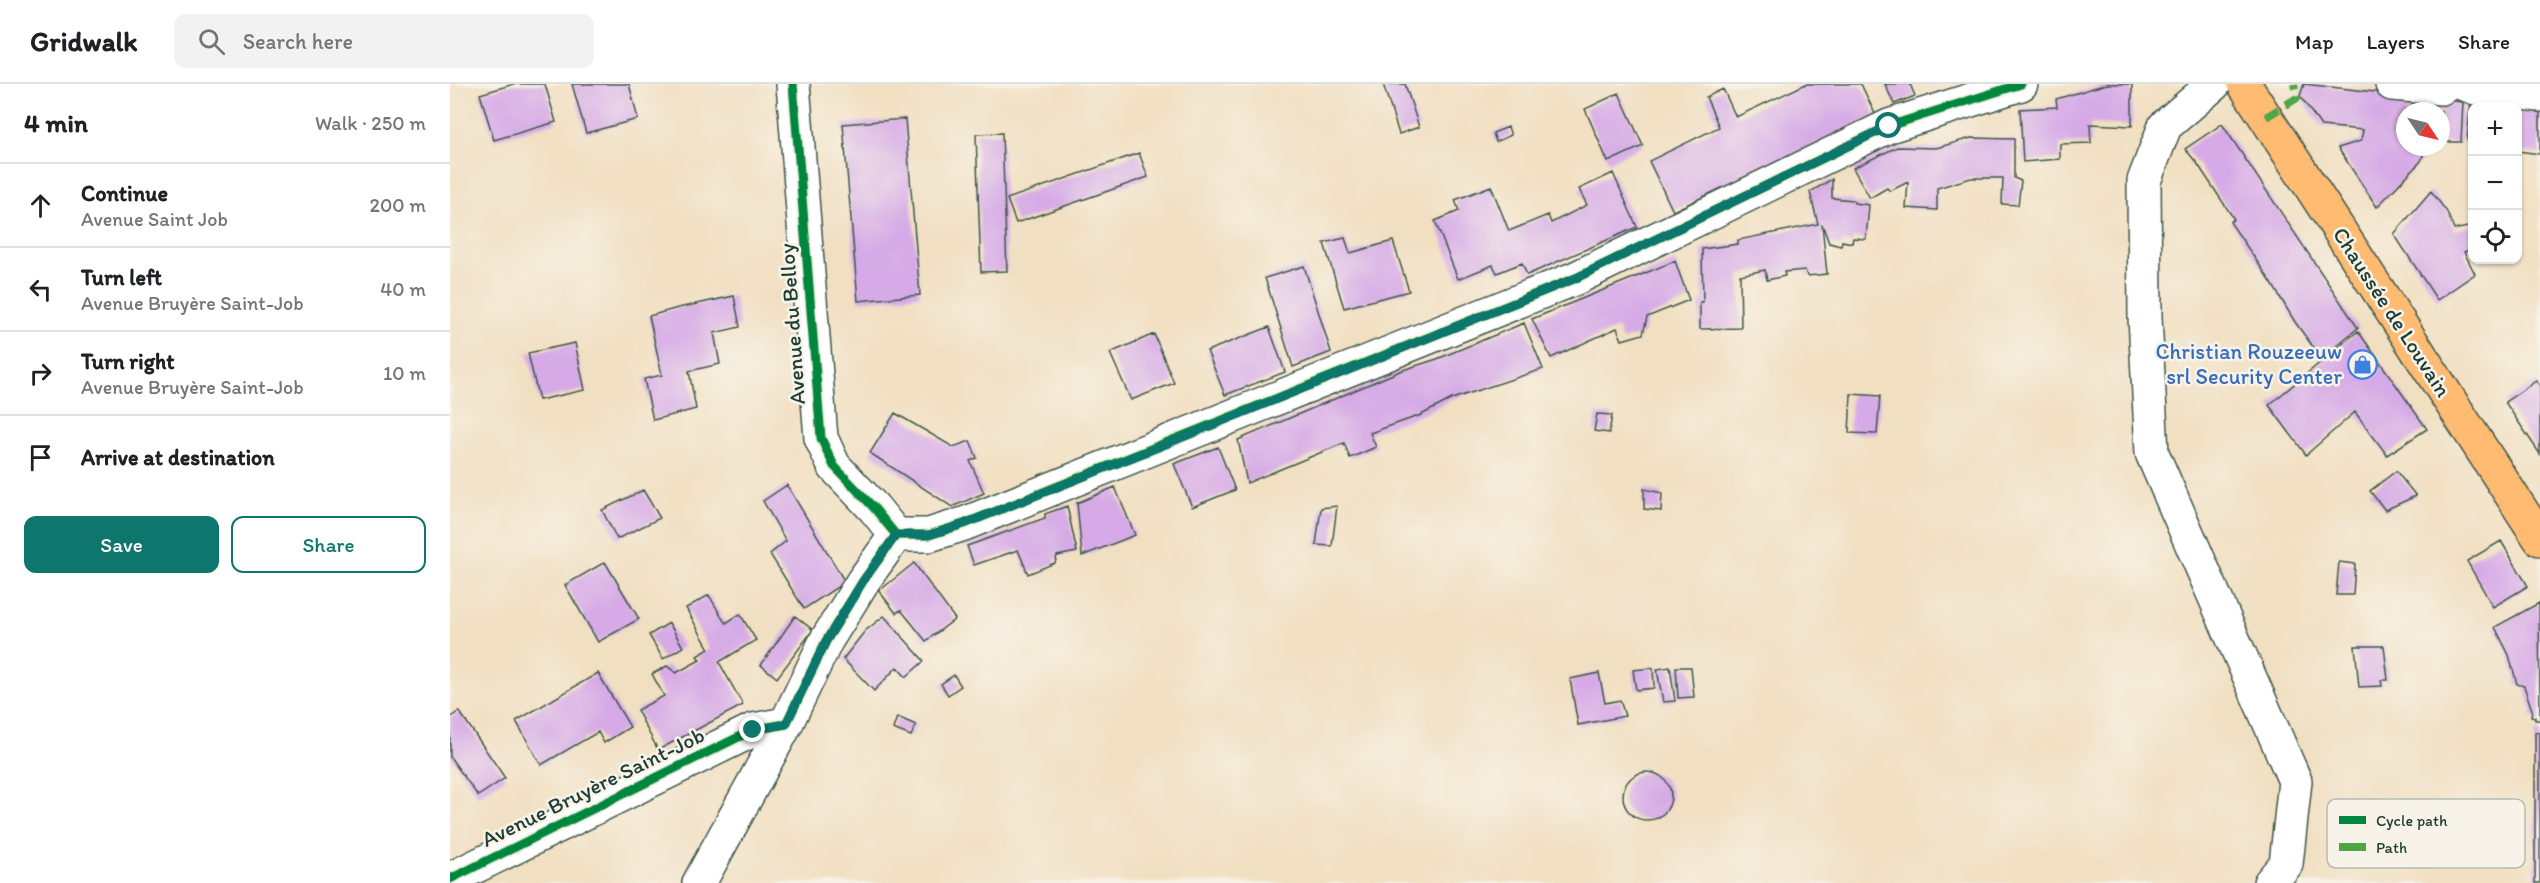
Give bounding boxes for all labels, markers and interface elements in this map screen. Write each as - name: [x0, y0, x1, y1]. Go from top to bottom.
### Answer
- search box: [174, 14, 594, 68]
- text: Gridwalk: [30, 24, 138, 58]
- icon: search: [195, 25, 228, 58]
- text: Search here: [243, 28, 353, 55]
- text: Map: [2295, 29, 2334, 54]
- text: Layers: [2367, 29, 2425, 54]
- text: Share: [2458, 29, 2510, 54]
- north arrow: [2396, 102, 2450, 156]
- map controls: [2468, 102, 2522, 264]
- button: +: [2468, 102, 2522, 156]
- text: 4 min: [24, 107, 88, 139]
- text: Walk · 250 m: [315, 111, 426, 135]
- route start: [1875, 112, 1901, 138]
- button: −: [2468, 156, 2522, 210]
- text: Continue: [81, 180, 168, 207]
- icon: ahead: [24, 189, 57, 222]
- text: 200 m: [370, 193, 426, 217]
- text: Avenue Saint Job: [81, 207, 228, 231]
- button: locate: [2468, 210, 2522, 264]
- street label: Chaussée de Louvain: [2327, 222, 2457, 402]
- street label: Avenue du Belloy: [773, 242, 811, 406]
- text: Turn left: [81, 264, 162, 291]
- icon: left: [24, 273, 57, 306]
- text: 40 m: [380, 277, 426, 301]
- text: Avenue Bruyère Saint-Job: [81, 291, 304, 315]
- place label: Christian Rouzeeuw srl Security Center: [2155, 338, 2342, 390]
- text: Turn right: [81, 348, 175, 375]
- shop icon: Christian Rouzeeuw srl Security Center: [2347, 348, 2379, 380]
- icon: right: [24, 357, 57, 390]
- text: 10 m: [383, 361, 426, 385]
- text: Avenue Bruyère Saint-Job: [81, 375, 304, 399]
- icon: arrive: [24, 441, 57, 474]
- text: Arrive at destination: [81, 444, 275, 471]
- button: Save: [24, 516, 219, 573]
- button: Share: [231, 516, 426, 573]
- route end: [739, 716, 765, 742]
- street label: Avenue Bruyère Saint-Job: [477, 721, 709, 853]
- legend: [2327, 799, 2525, 868]
- text: Cycle path: [2376, 811, 2448, 830]
- text: Path: [2376, 838, 2407, 857]

